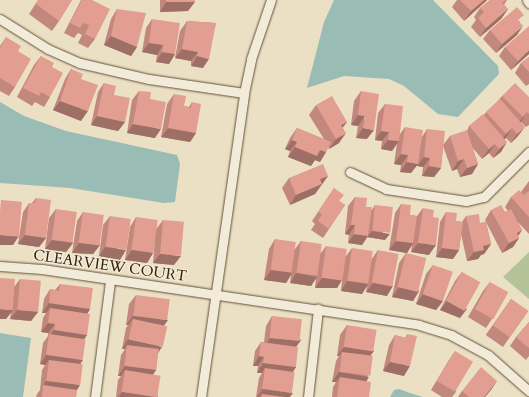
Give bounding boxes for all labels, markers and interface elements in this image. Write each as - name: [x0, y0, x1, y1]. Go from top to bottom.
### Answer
- street label: CLEARVIEW COURT: [32, 246, 188, 286]

